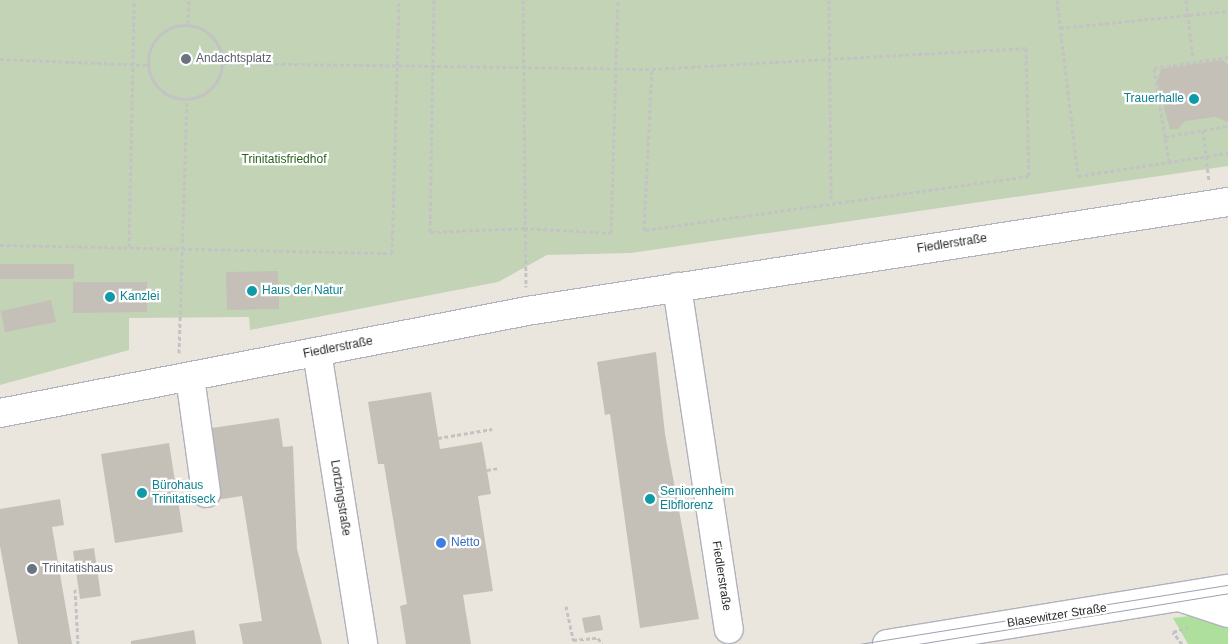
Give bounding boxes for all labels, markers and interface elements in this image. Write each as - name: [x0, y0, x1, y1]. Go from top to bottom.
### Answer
- place label: Andachtsplatz: [196, 52, 271, 66]
- marker: Andachtsplatz: [180, 53, 192, 65]
- place label: Trauerhalle: [1124, 92, 1184, 106]
- marker: Trauerhalle: [1188, 93, 1200, 105]
- park label: Trinitatisfriedhof: [242, 153, 326, 167]
- street label: Fiedlerstraße: [916, 231, 988, 257]
- place label: Haus der Natur: [262, 284, 343, 298]
- marker: Haus der Natur: [246, 285, 258, 297]
- place label: Kanzlei: [120, 290, 159, 304]
- marker: Kanzlei: [104, 291, 116, 303]
- street label: Fiedlerstraße: [302, 334, 374, 362]
- street label: Lortzingstraße: [327, 459, 353, 537]
- place label: Bürohaus Trinitatiseck: [152, 479, 216, 507]
- place label: Seniorenheim Elbflorenz: [660, 485, 734, 513]
- marker: Bürohaus Trinitatiseck: [136, 487, 148, 499]
- marker: Seniorenheim Elbflorenz: [644, 493, 656, 505]
- place label: Netto: [451, 536, 480, 550]
- marker: Netto: [435, 537, 447, 549]
- street label: Fiedlerstraße: [708, 540, 734, 612]
- place label: Trinitatishaus: [42, 562, 113, 576]
- marker: Trinitatishaus: [26, 563, 38, 575]
- street label: Blasewitzer Straße: [1006, 601, 1108, 631]

